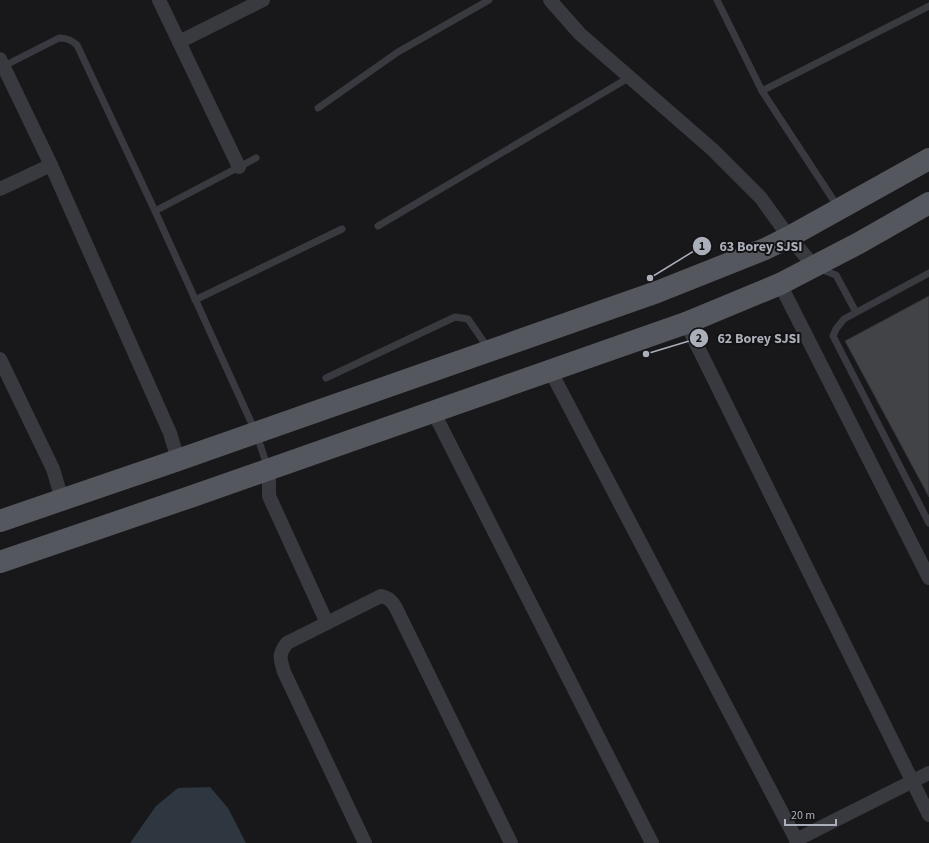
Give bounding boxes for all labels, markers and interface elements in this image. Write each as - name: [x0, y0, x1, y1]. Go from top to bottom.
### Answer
- callout: 63 Borey SJSI: [692, 233, 811, 259]
- text: 63 Borey SJSI: [719, 237, 803, 257]
- text: 1: [699, 238, 705, 255]
- callout: 62 Borey SJSI: [689, 325, 809, 351]
- text: 62 Borey SJSI: [717, 329, 801, 349]
- text: 2: [696, 330, 702, 347]
- scale bar: [785, 801, 836, 827]
- text: 20 m: [791, 807, 815, 824]

